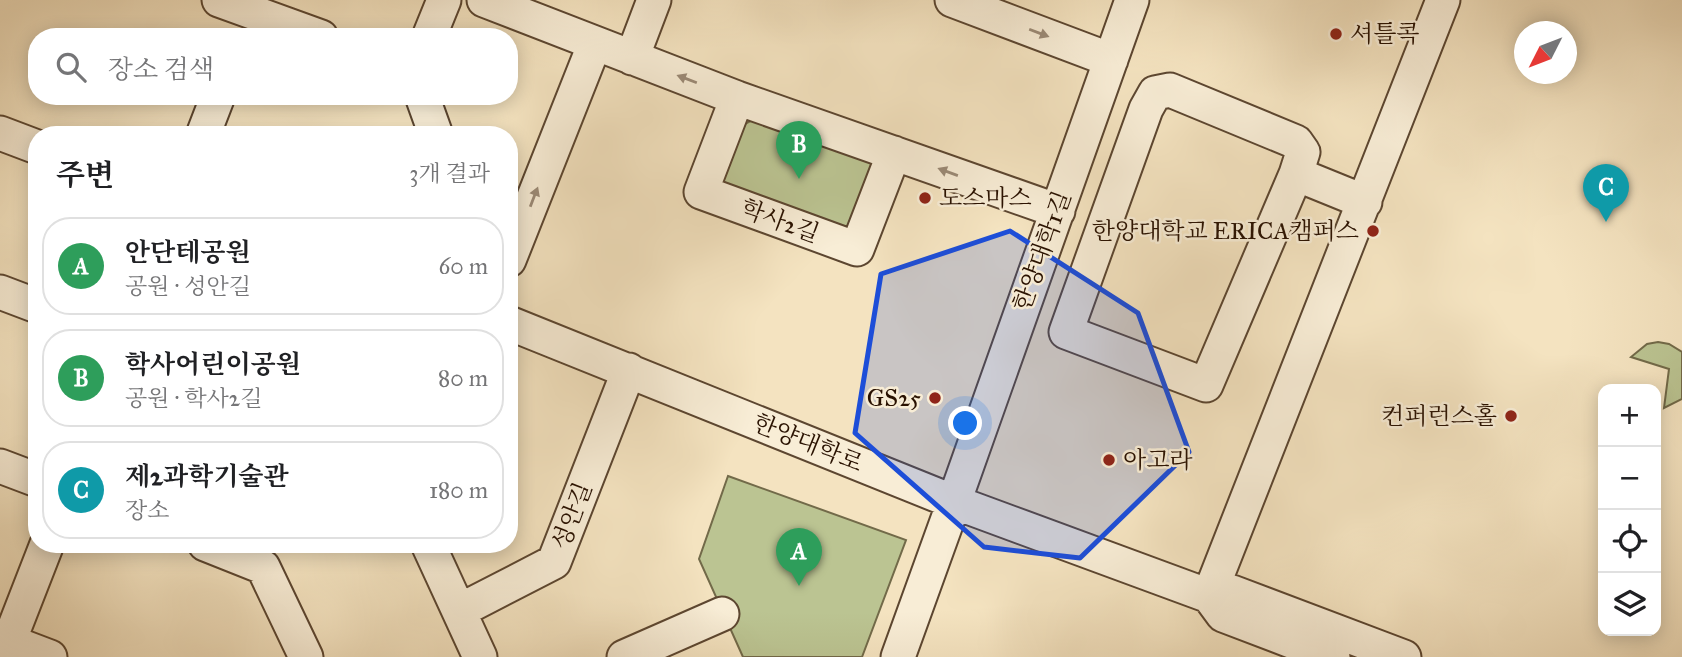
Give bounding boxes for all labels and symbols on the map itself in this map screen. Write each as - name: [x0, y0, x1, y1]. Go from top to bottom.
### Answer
- place label: 셔틀콕: [1350, 19, 1420, 49]
- north arrow: [1514, 21, 1577, 84]
- marker: 셔틀콕: [1328, 26, 1344, 42]
- one-way arrow: [1029, 28, 1050, 39]
- one-way arrow: [677, 73, 698, 84]
- pin: B: [776, 121, 822, 179]
- pin: C: [1583, 164, 1629, 222]
- one-way arrow: [937, 166, 958, 177]
- place label: 도스마스: [939, 183, 1032, 213]
- one-way arrow: [529, 186, 540, 207]
- street label: 한양대학1길: [1006, 187, 1078, 315]
- marker: 도스마스: [917, 190, 933, 206]
- street label: 학사2길: [737, 193, 823, 249]
- place label: 한양대학교 ERICA캠퍼스: [1092, 216, 1359, 246]
- marker: 한양대학교 ERICA캠퍼스: [1365, 223, 1381, 239]
- place label: GS25: [867, 383, 921, 413]
- marker: GS25: [927, 390, 943, 406]
- place label: 컨퍼런스홀: [1381, 401, 1497, 431]
- your location: [948, 406, 982, 440]
- street label: 한양대학로: [749, 407, 867, 479]
- marker: 컨퍼런스홀: [1503, 408, 1519, 424]
- place label: 아고라: [1123, 445, 1193, 475]
- marker: 아고라: [1101, 452, 1117, 468]
- street label: 성안길: [546, 478, 598, 554]
- pin: A: [776, 528, 822, 586]

